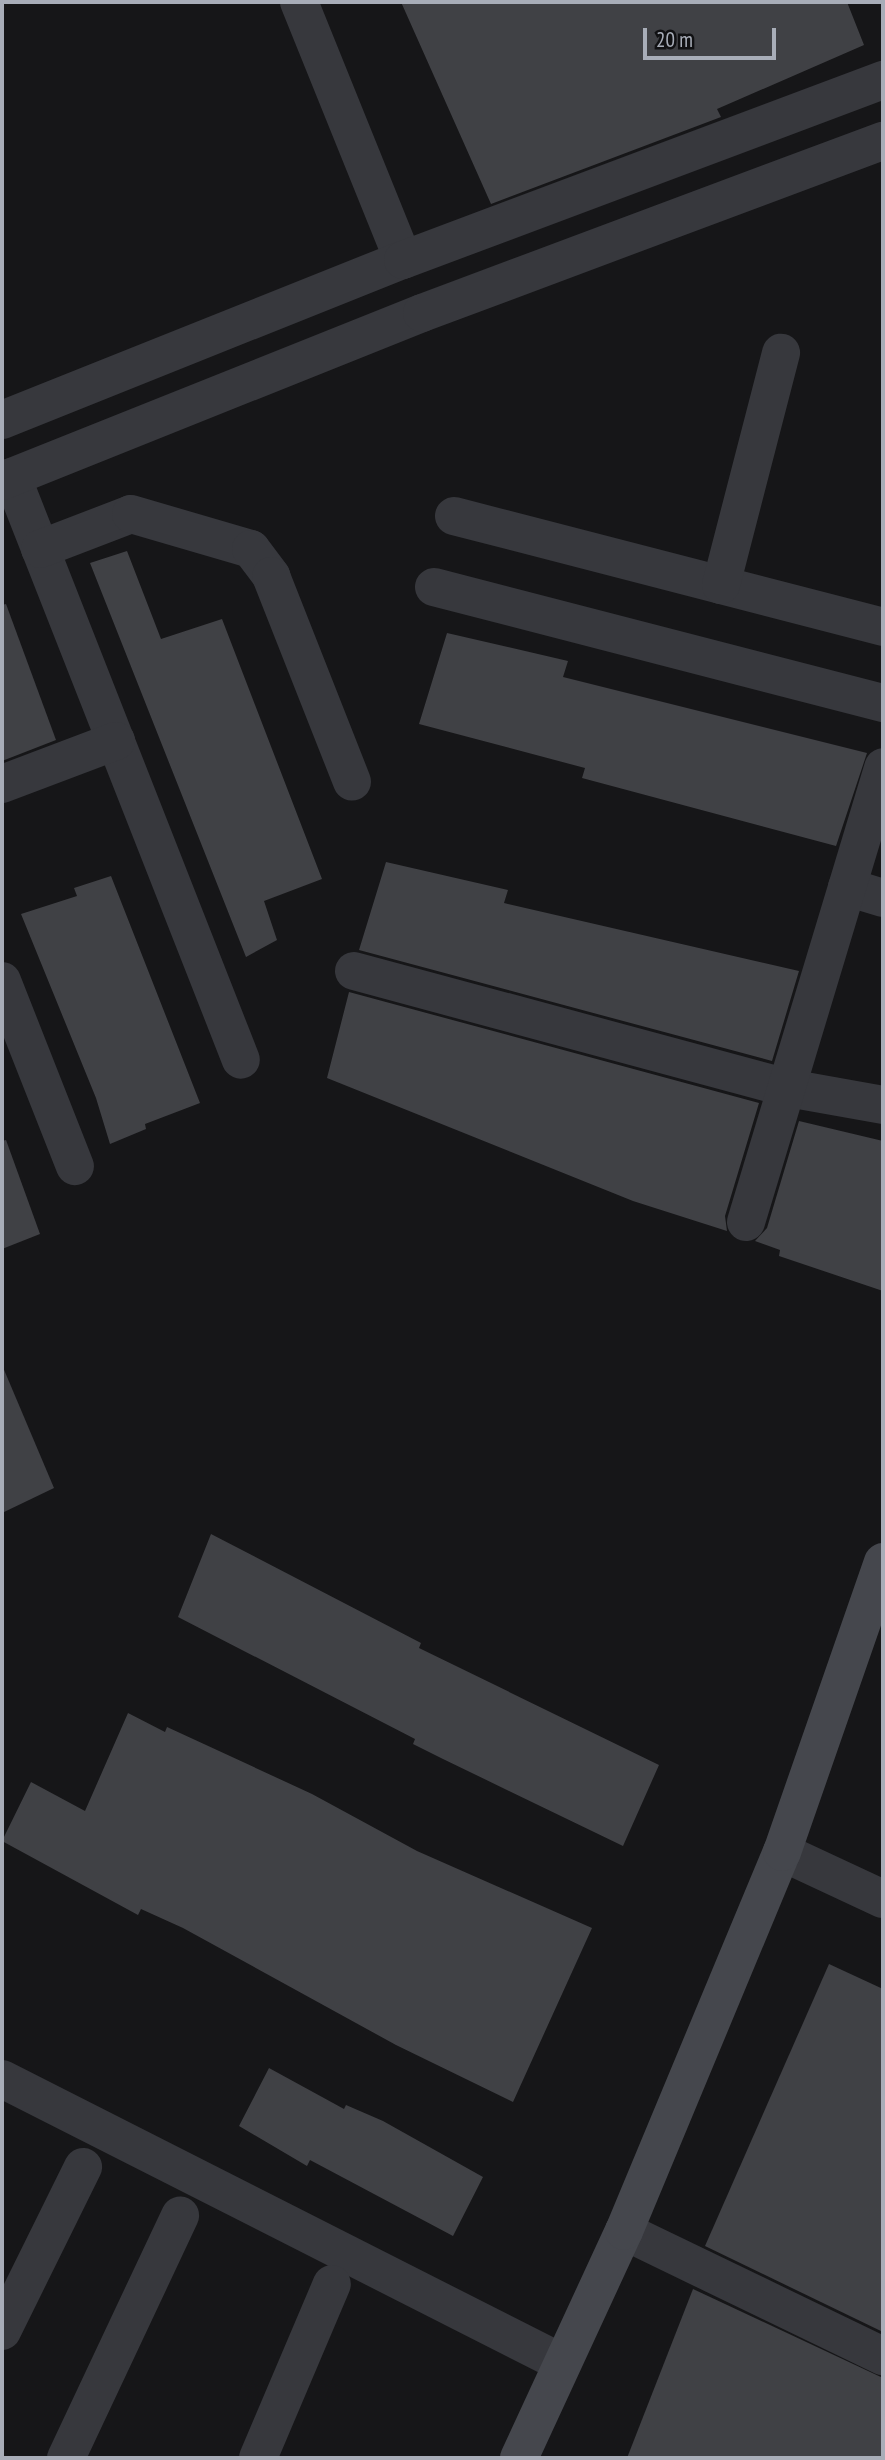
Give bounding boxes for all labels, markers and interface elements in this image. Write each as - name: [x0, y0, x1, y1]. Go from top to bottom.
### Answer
- scale bar: [647, 14, 780, 58]
- text: 20 m: [656, 26, 693, 53]

